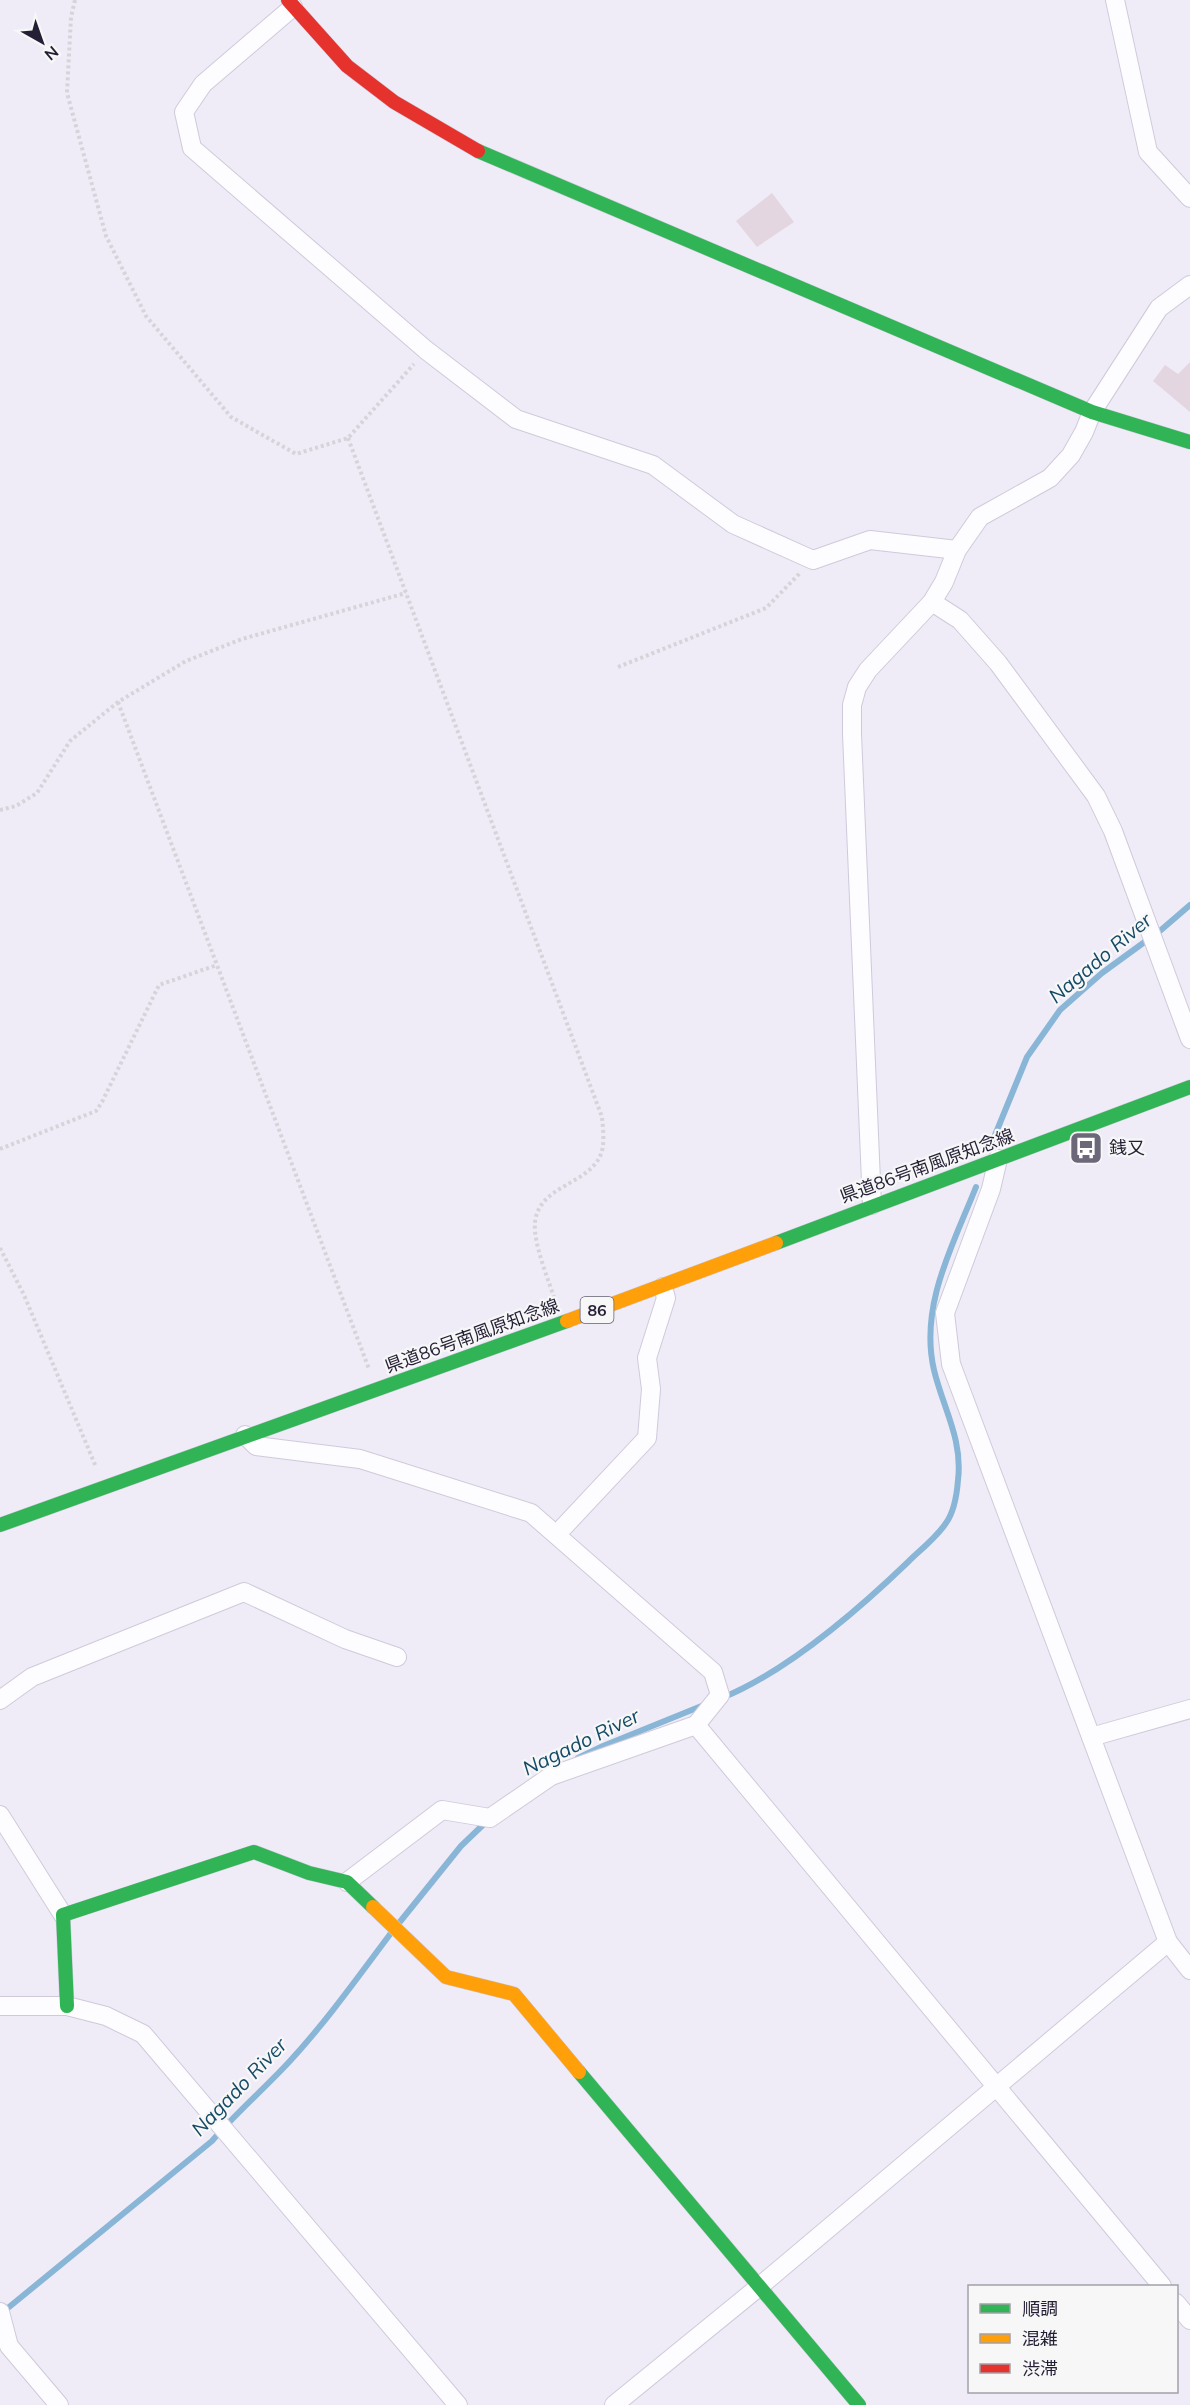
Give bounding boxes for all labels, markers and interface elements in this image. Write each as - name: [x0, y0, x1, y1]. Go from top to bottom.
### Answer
- north arrow: [12, 12, 72, 72]
- text: N: [41, 42, 63, 65]
- water label: Nagado River: [1043, 907, 1157, 1008]
- street label: 県道86号南風原知念線: [837, 1123, 1017, 1208]
- bus stop icon: 銭又: [1068, 1130, 1104, 1166]
- place label: 銭又: [1109, 1136, 1145, 1159]
- street label: 県道86号南風原知念線: [382, 1293, 562, 1378]
- road number: 86: [580, 1297, 614, 1323]
- water label: Nagado River: [518, 1702, 644, 1781]
- water label: Nagado River: [186, 2032, 292, 2141]
- legend: [968, 2285, 1178, 2393]
- text: 順調: [1022, 2297, 1058, 2320]
- text: 混雑: [1022, 2327, 1058, 2350]
- text: 渋滞: [1022, 2357, 1058, 2380]

